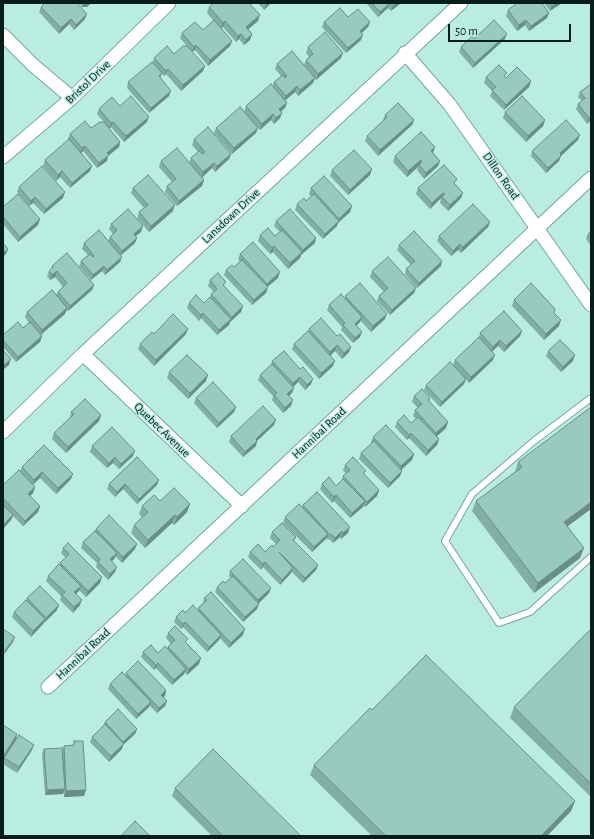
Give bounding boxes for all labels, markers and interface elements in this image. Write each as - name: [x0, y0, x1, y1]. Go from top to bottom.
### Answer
- scale bar: [450, 16, 573, 42]
- text: 50 m: [455, 25, 478, 37]
- street label: Bristol Drive: [62, 57, 114, 107]
- street label: Dillon Road: [480, 150, 522, 202]
- street label: Lansdown Drive: [199, 185, 263, 247]
- street label: Quebec Avenue: [131, 400, 193, 460]
- street label: Hannibal Road: [289, 404, 349, 462]
- street label: Hannibal Road: [53, 625, 113, 683]

